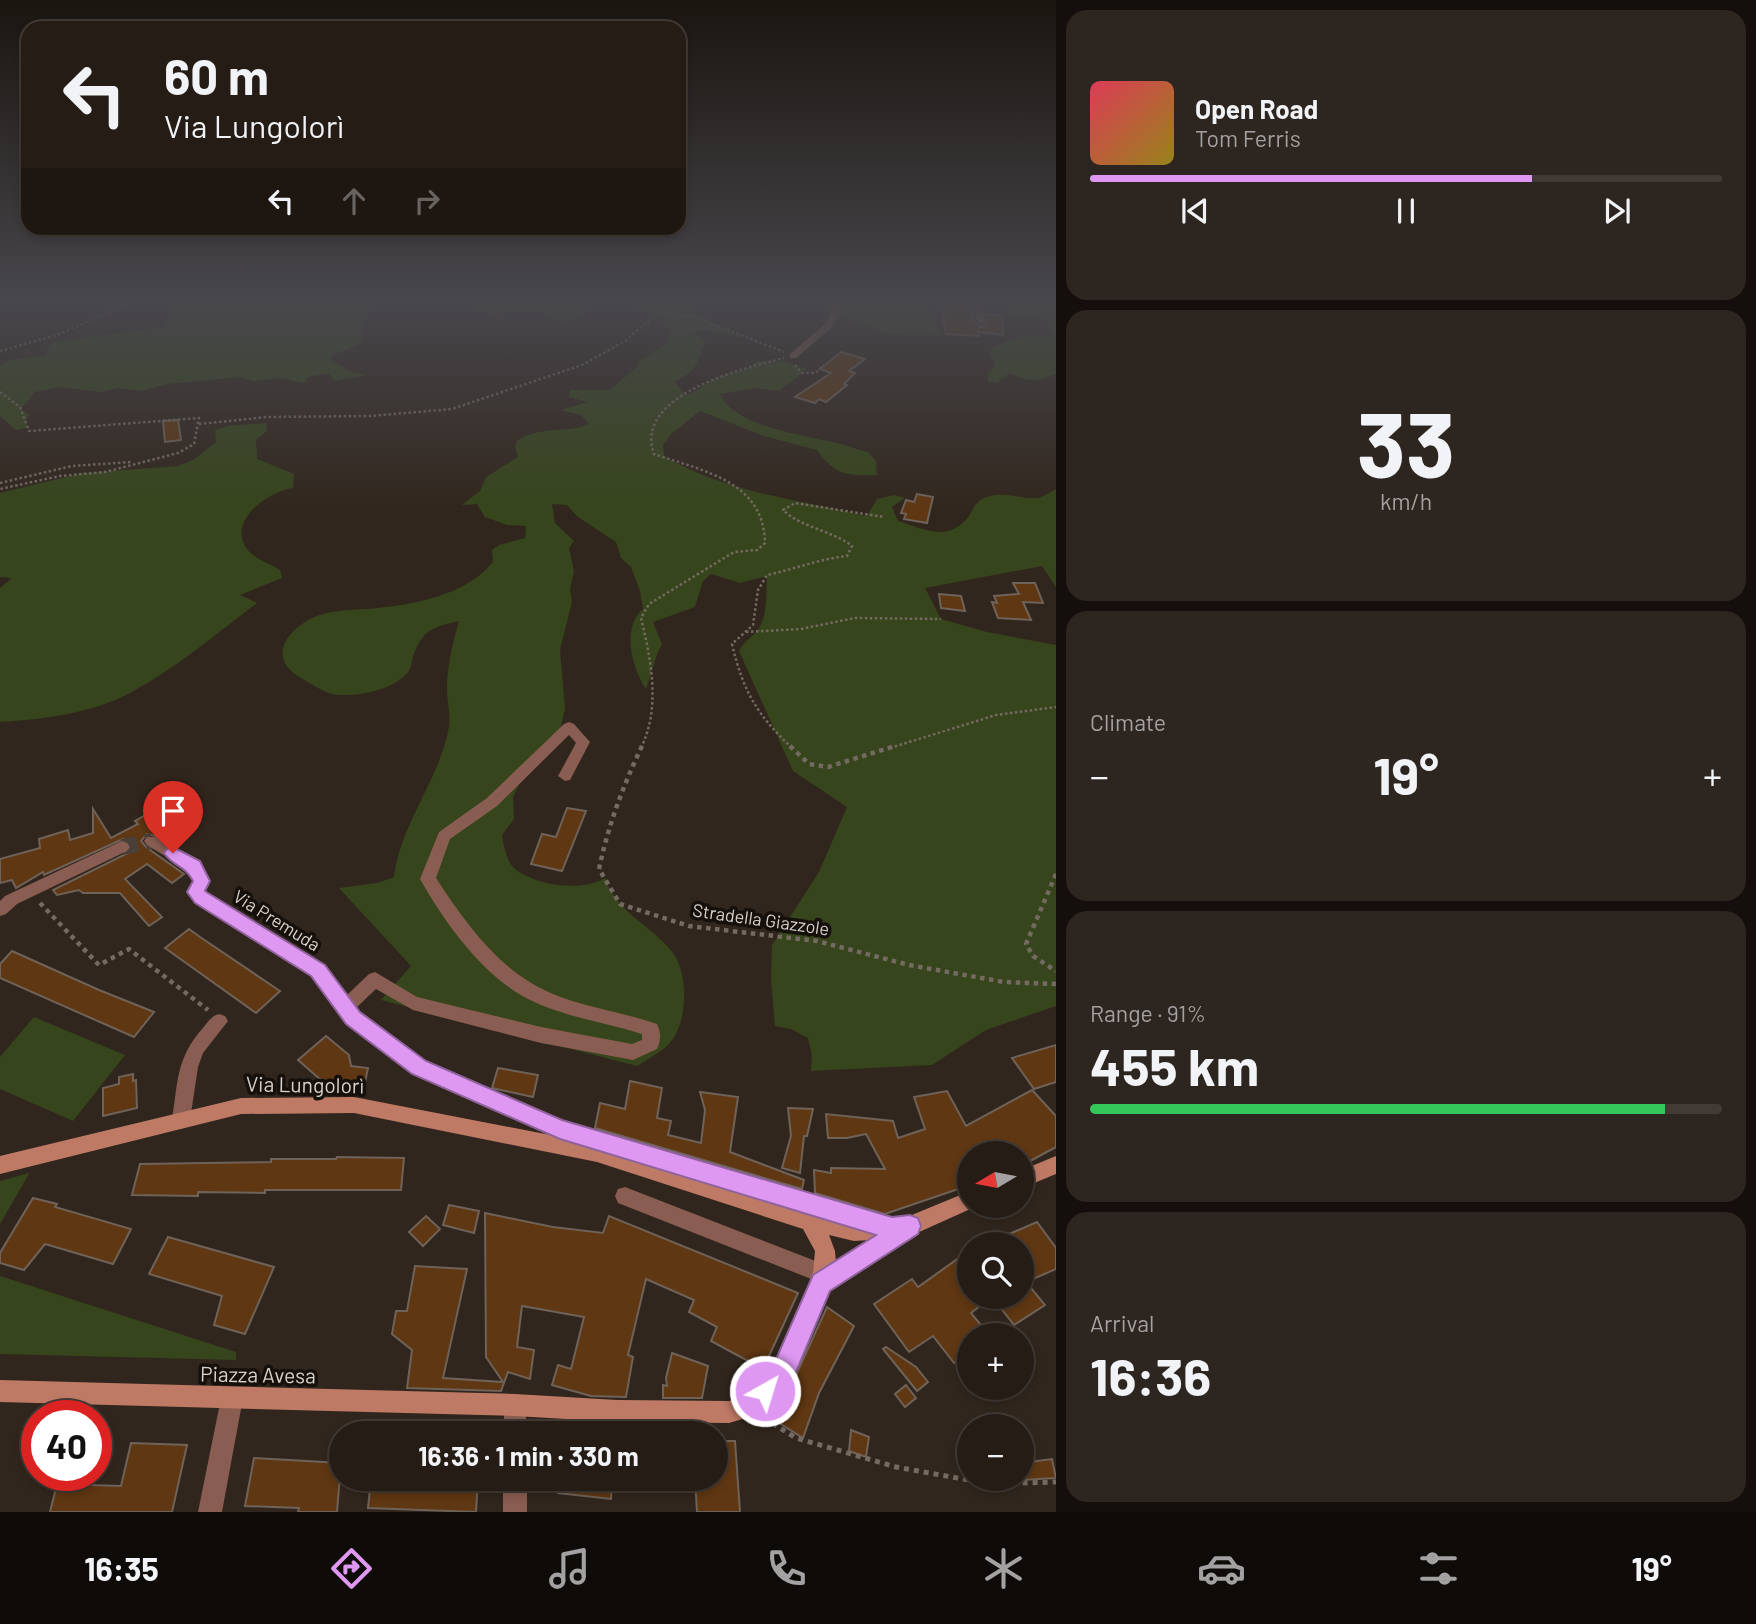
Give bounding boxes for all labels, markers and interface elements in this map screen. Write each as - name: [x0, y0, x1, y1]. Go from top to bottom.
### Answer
- text: 60 m: [164, 46, 269, 105]
- icon: left: [49, 49, 140, 140]
- text: Open Road: [1195, 93, 1318, 124]
- text: Via Lungolorì: [164, 106, 344, 144]
- text: Tom Ferris: [1195, 124, 1301, 152]
- icon: left: [262, 182, 300, 220]
- icon: ahead: [335, 182, 373, 220]
- icon: right: [408, 182, 446, 220]
- icon: previous: [1176, 192, 1214, 230]
- icon: pause: [1387, 192, 1425, 230]
- icon: next: [1598, 192, 1636, 230]
- text: 33: [1357, 387, 1455, 496]
- text: km/h: [1380, 487, 1432, 515]
- text: Climate: [1090, 708, 1166, 736]
- text: 19°: [1373, 743, 1439, 805]
- text: −: [1090, 752, 1109, 798]
- text: +: [1703, 752, 1722, 798]
- pin: [143, 781, 203, 853]
- icon: arrive: [154, 792, 192, 830]
- street label: Via Premuda: [230, 885, 324, 955]
- street label: Stradella Giazzole: [691, 899, 831, 939]
- text: Range · 91%: [1090, 999, 1206, 1027]
- text: 455 km: [1090, 1034, 1259, 1096]
- street label: Via Lungolorì: [246, 1070, 364, 1098]
- north arrow: [957, 1141, 1034, 1218]
- map controls: [957, 1141, 1034, 1491]
- button: search: [957, 1232, 1034, 1309]
- text: Arrival: [1090, 1309, 1154, 1337]
- button: +: [957, 1323, 1034, 1400]
- text: 16:36: [1090, 1344, 1211, 1406]
- position arrow: [728, 1354, 802, 1428]
- street label: Piazza Avesa: [200, 1360, 316, 1388]
- speed limit sign: 40: [21, 1400, 112, 1491]
- button: −: [957, 1414, 1034, 1491]
- text: 16:36 · 1 min · 330 m: [418, 1440, 639, 1471]
- icon: directions: [327, 1544, 376, 1593]
- icon: music: [545, 1544, 594, 1593]
- icon: phone: [762, 1544, 811, 1593]
- icon: climate: [979, 1544, 1028, 1593]
- icon: car: [1197, 1544, 1246, 1593]
- icon: filters: [1414, 1544, 1463, 1593]
- text: 16:35: [84, 1549, 159, 1587]
- text: 19°: [1631, 1549, 1672, 1587]

